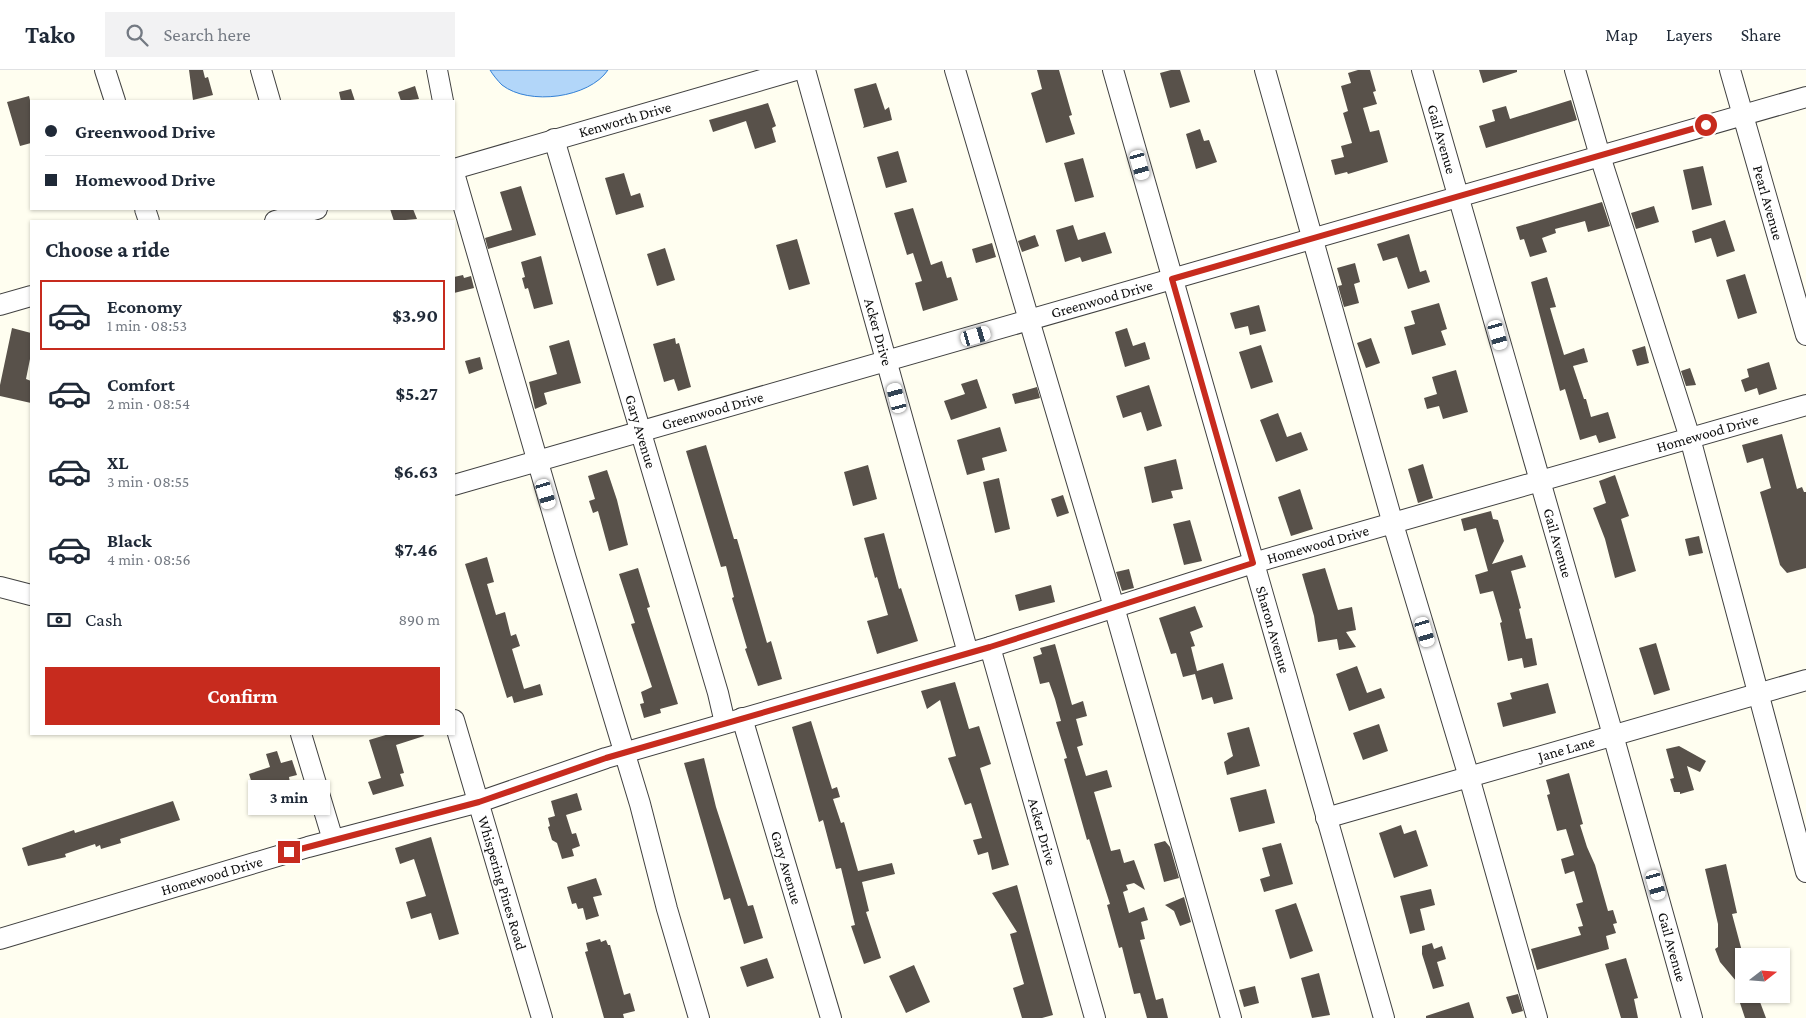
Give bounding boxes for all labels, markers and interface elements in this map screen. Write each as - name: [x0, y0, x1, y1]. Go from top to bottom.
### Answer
- search box: [105, 12, 455, 57]
- text: Tako: [25, 21, 75, 48]
- icon: search: [123, 21, 151, 49]
- text: Search here: [163, 24, 251, 45]
- text: Map: [1605, 25, 1638, 45]
- text: Layers: [1666, 25, 1713, 45]
- text: Share: [1741, 25, 1781, 45]
- street label: Kenworth Drive: [577, 98, 673, 140]
- street label: Gail Avenue: [1424, 103, 1460, 176]
- route start: [1695, 114, 1717, 136]
- text: Greenwood Drive: [75, 121, 215, 142]
- car: [1128, 149, 1151, 181]
- street label: Pearl Avenue: [1750, 163, 1786, 242]
- text: Homewood Drive: [75, 169, 215, 190]
- text: Choose a ride: [45, 237, 170, 262]
- street label: Greenwood Drive: [1049, 277, 1155, 321]
- icon: car: [47, 293, 92, 338]
- text: Economy: [107, 296, 182, 317]
- street label: Acker Drive: [861, 296, 895, 368]
- text: $3.90: [392, 305, 438, 326]
- text: 1 min · 08:53: [107, 317, 187, 334]
- car: [1486, 319, 1509, 351]
- car: [959, 325, 992, 347]
- icon: car: [47, 371, 92, 416]
- text: Comfort: [107, 374, 175, 395]
- car: [885, 382, 908, 414]
- text: $5.27: [396, 383, 438, 404]
- street label: Greenwood Drive: [660, 389, 766, 433]
- street label: Gary Avenue: [622, 393, 659, 470]
- text: 2 min · 08:54: [107, 395, 190, 412]
- street label: Homewood Drive: [1655, 411, 1760, 455]
- icon: car: [47, 449, 92, 494]
- text: XL: [107, 452, 129, 473]
- text: $6.63: [394, 461, 438, 482]
- text: 3 min · 08:55: [107, 473, 189, 490]
- car: [534, 477, 557, 511]
- street label: Gail Avenue: [1540, 506, 1575, 580]
- street label: Homewood Drive: [1265, 522, 1371, 567]
- icon: car: [47, 527, 92, 572]
- text: Black: [107, 530, 152, 551]
- text: $7.46: [395, 539, 438, 560]
- text: 4 min · 08:56: [107, 551, 191, 568]
- street label: Sharon Avenue: [1253, 584, 1293, 675]
- icon: cash: [45, 606, 73, 634]
- text: Cash: [85, 609, 123, 630]
- text: 890 m: [399, 611, 440, 628]
- car: [1413, 615, 1436, 649]
- button: Confirm: [45, 667, 440, 725]
- street label: Jane Lane: [1534, 733, 1597, 766]
- callout: 3 min: [248, 780, 330, 814]
- text: 3 min: [270, 789, 308, 806]
- street label: Acker Drive: [1025, 796, 1060, 868]
- street label: Whispering Pines Road: [475, 814, 530, 952]
- street label: Gary Avenue: [768, 829, 805, 907]
- route end: [278, 841, 300, 863]
- street label: Homewood Drive: [159, 853, 265, 898]
- car: [1644, 869, 1667, 901]
- street label: Gail Avenue: [1655, 910, 1690, 984]
- north arrow: [1735, 948, 1790, 1002]
- map controls: [1735, 948, 1790, 1003]

